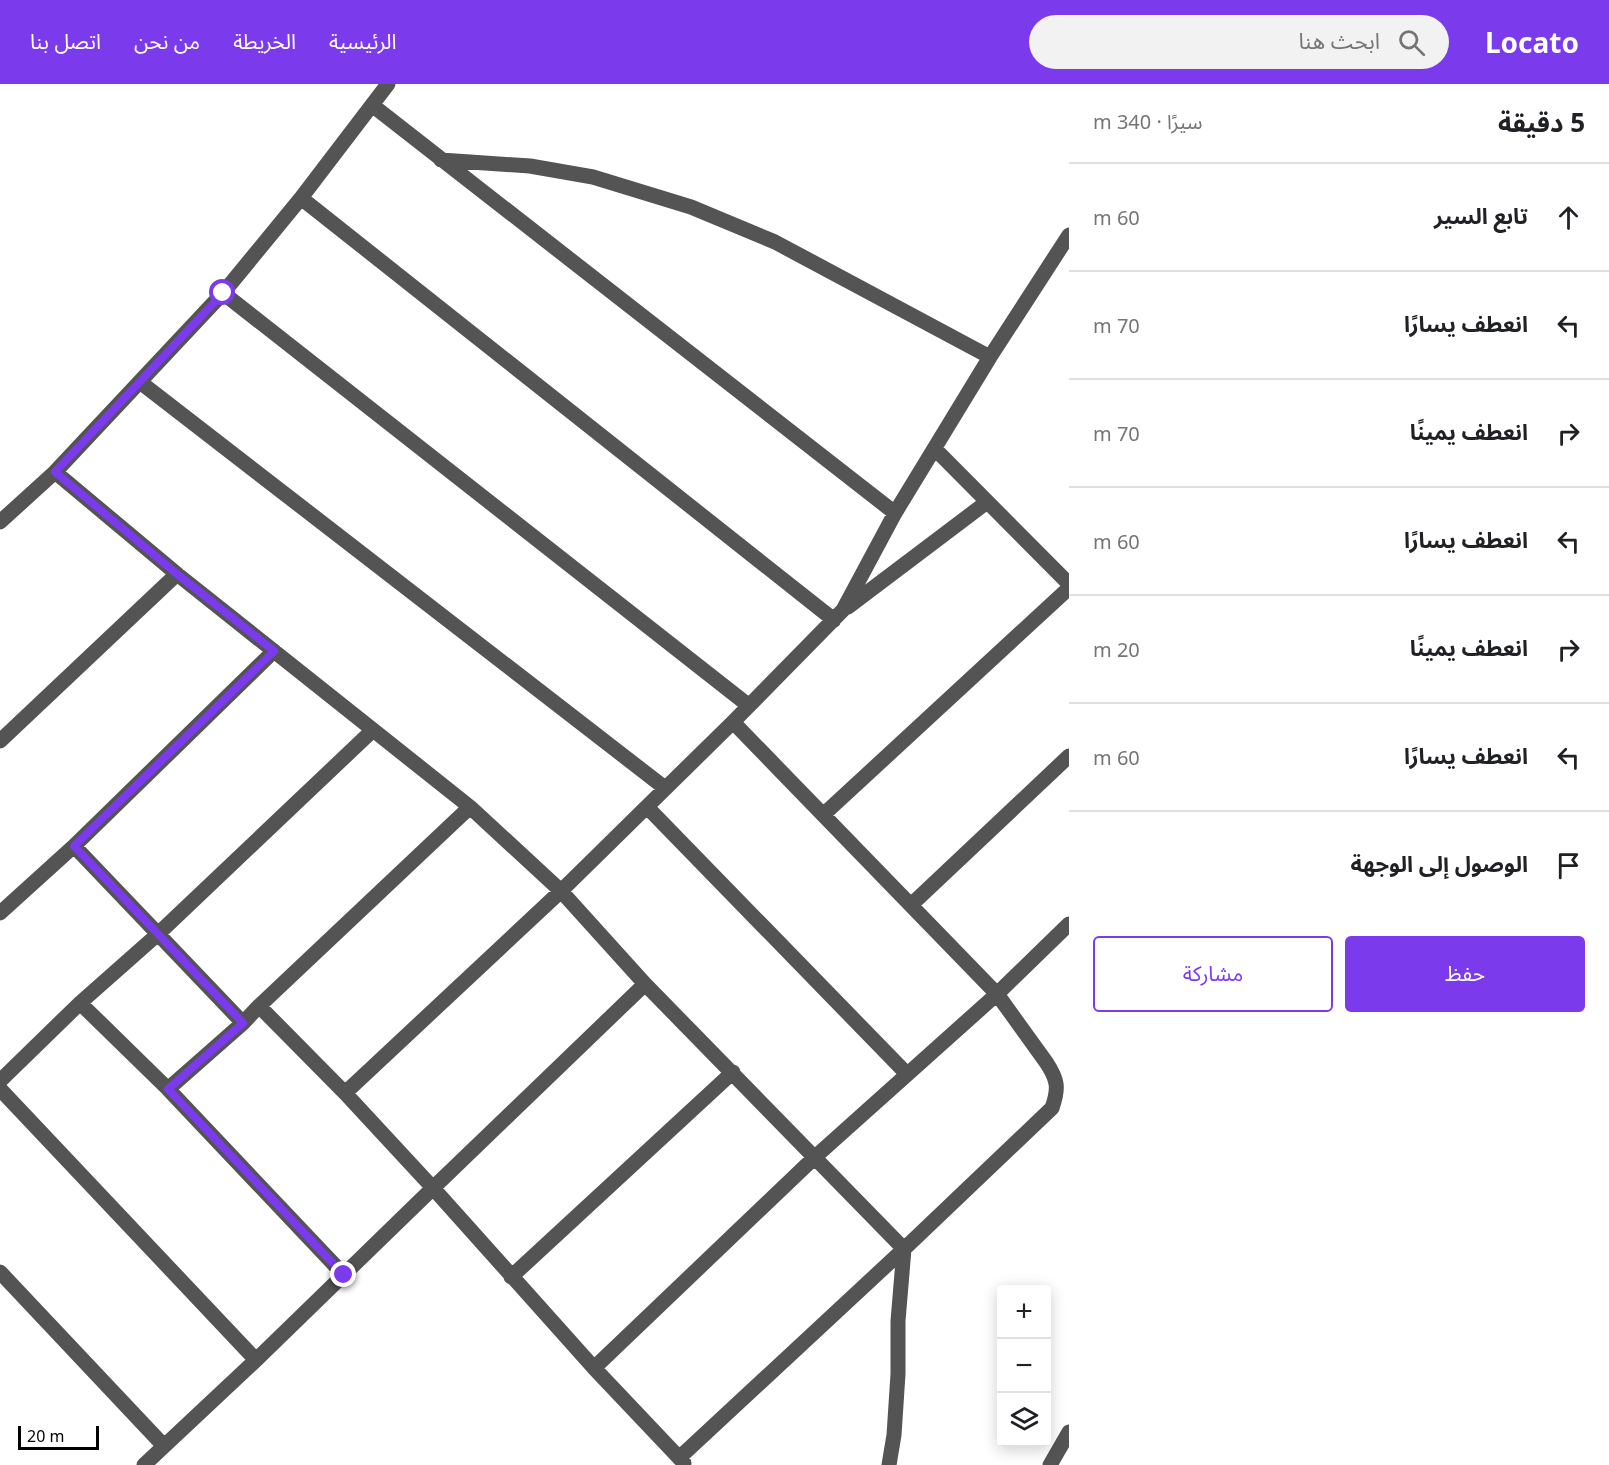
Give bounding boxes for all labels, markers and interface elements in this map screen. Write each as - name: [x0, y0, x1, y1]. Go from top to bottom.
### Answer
- search box: [1029, 15, 1449, 69]
- text: Locato: [1485, 23, 1579, 61]
- text: ابحث هنا: [1298, 25, 1380, 55]
- icon: search: [1395, 26, 1428, 59]
- text: اتصل بنا: [30, 27, 101, 55]
- text: من نحن: [134, 27, 200, 55]
- text: الخريطة: [233, 27, 296, 55]
- text: الرئيسية: [329, 27, 397, 55]
- text: 5 دقيقة: [1498, 104, 1585, 140]
- text: سيرًا · 340 m: [1093, 108, 1202, 135]
- text: تابع السير: [1434, 200, 1528, 230]
- icon: ahead: [1552, 201, 1585, 234]
- text: 60 m: [1093, 204, 1140, 231]
- route start: [209, 279, 235, 305]
- text: انعطف يسارًا: [1404, 308, 1528, 338]
- icon: left: [1552, 309, 1585, 342]
- text: 70 m: [1093, 312, 1140, 339]
- text: انعطف يمينًا: [1410, 416, 1528, 446]
- icon: right: [1552, 417, 1585, 450]
- text: 70 m: [1093, 420, 1140, 447]
- text: انعطف يسارًا: [1404, 524, 1528, 554]
- icon: left: [1552, 525, 1585, 558]
- text: 60 m: [1093, 528, 1140, 555]
- text: انعطف يمينًا: [1410, 632, 1528, 662]
- icon: right: [1552, 633, 1585, 666]
- text: 20 m: [1093, 636, 1140, 663]
- text: انعطف يسارًا: [1404, 740, 1528, 770]
- icon: left: [1552, 741, 1585, 774]
- text: 60 m: [1093, 744, 1140, 771]
- text: الوصول إلى الوجهة: [1350, 848, 1528, 878]
- icon: arrive: [1552, 849, 1585, 882]
- button: مشاركة: [1093, 936, 1333, 1012]
- button: حفظ: [1345, 936, 1585, 1012]
- route end: [330, 1261, 356, 1287]
- map controls: [997, 1285, 1051, 1447]
- button: +: [997, 1285, 1051, 1339]
- button: −: [997, 1339, 1051, 1393]
- button: layers: [997, 1393, 1051, 1447]
- scale bar: [18, 1423, 99, 1450]
- text: 20 m: [27, 1425, 64, 1447]

